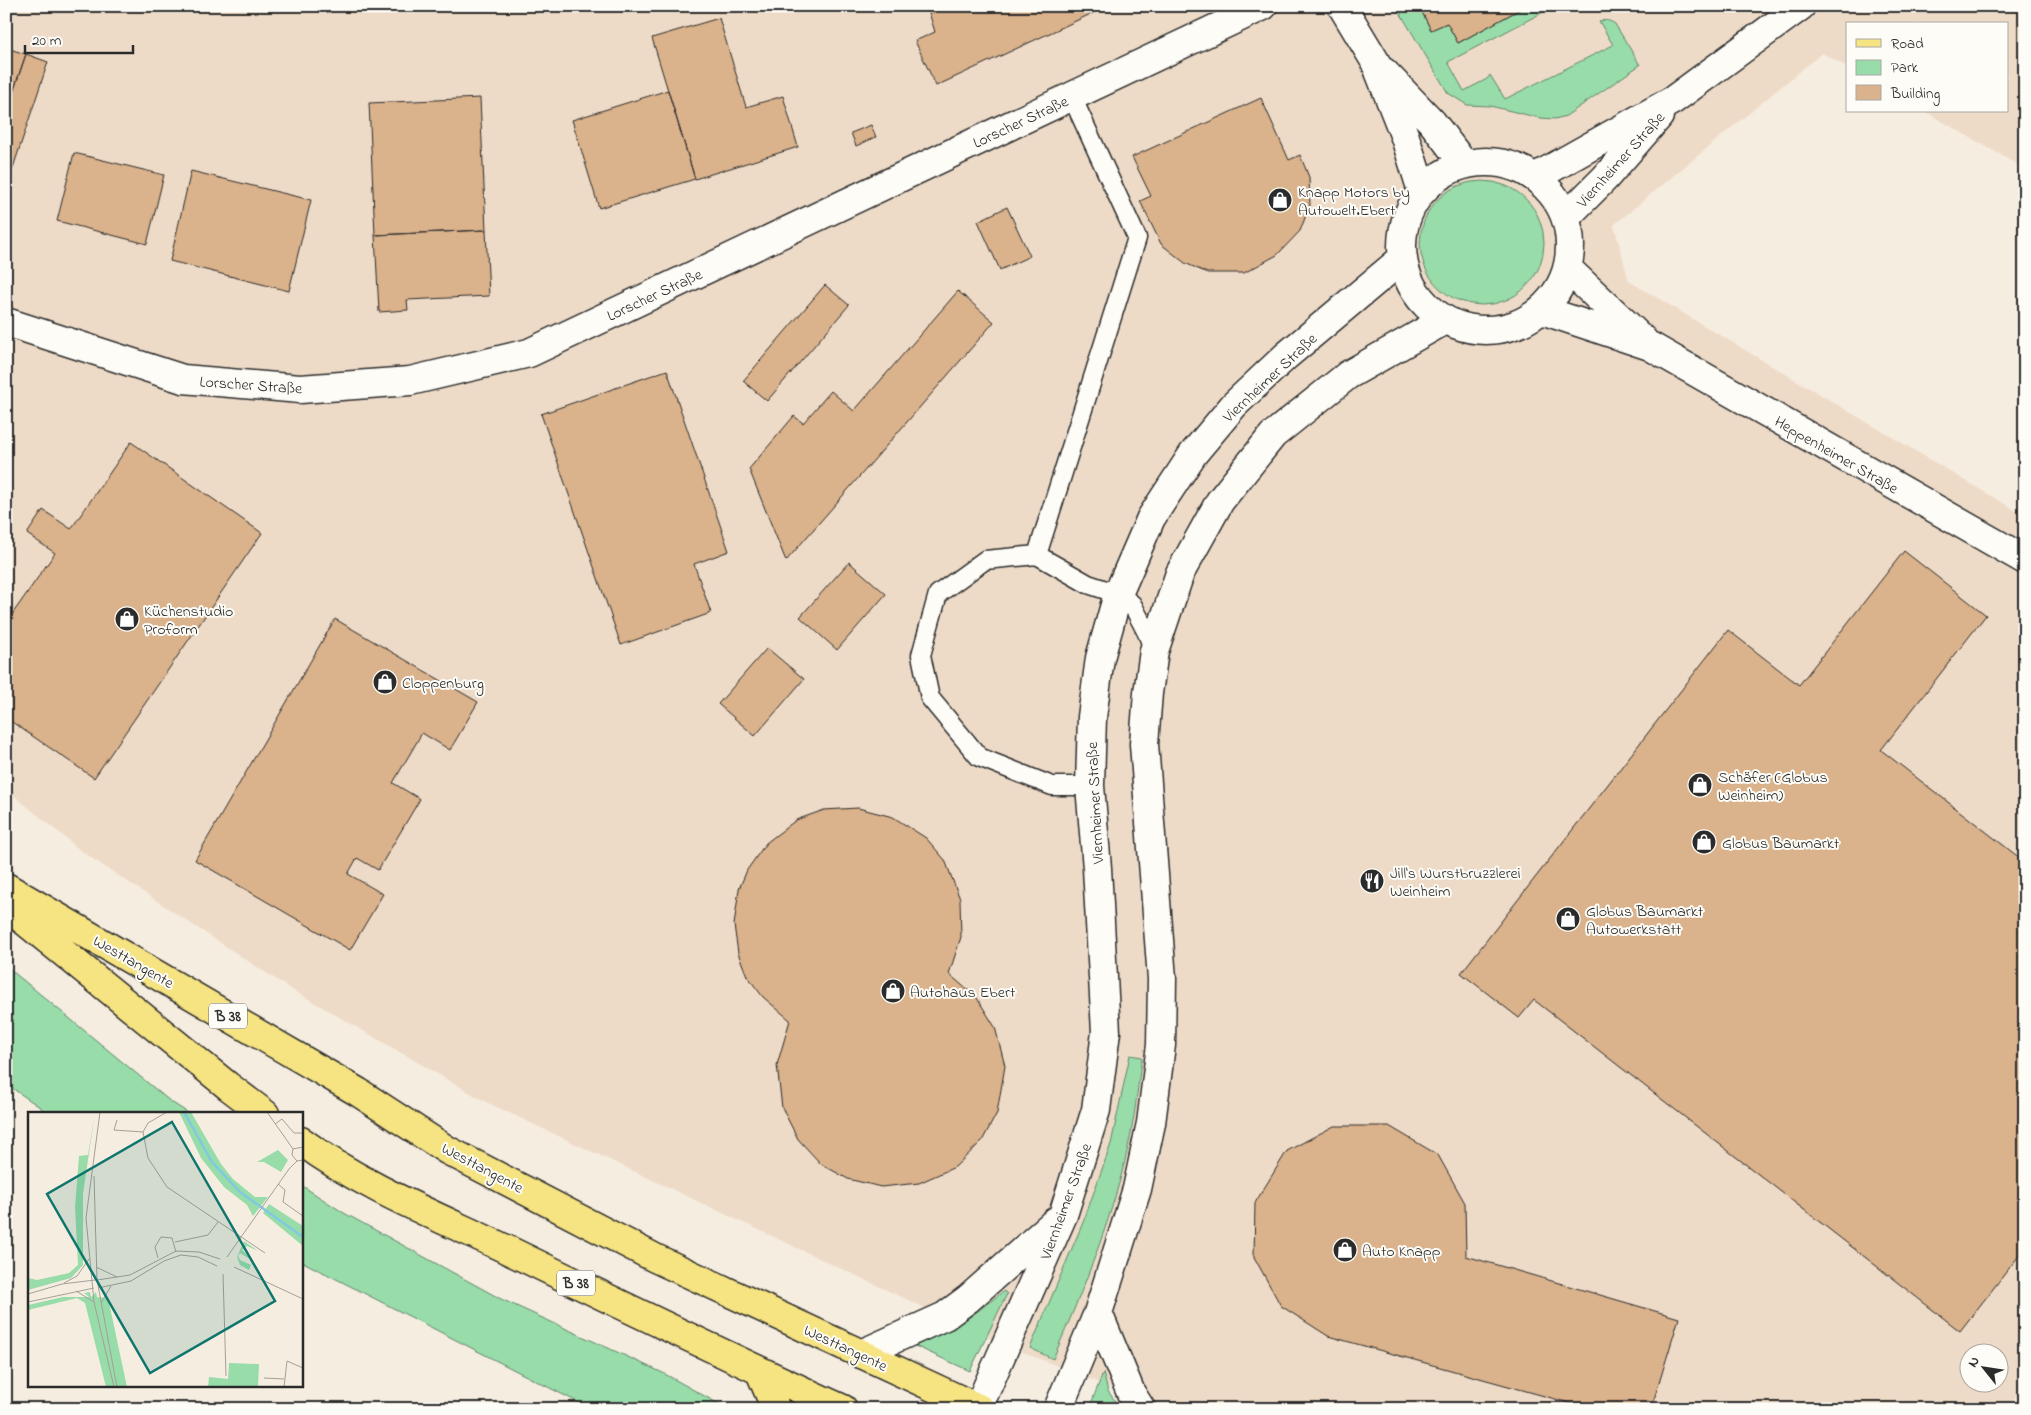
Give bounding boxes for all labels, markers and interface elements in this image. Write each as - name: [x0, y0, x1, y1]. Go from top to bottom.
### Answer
- scale bar: [25, 22, 132, 54]
- legend: [1846, 22, 2008, 112]
- text: 20 m: [32, 30, 62, 52]
- text: Road: [1891, 33, 1924, 55]
- text: Park: [1891, 57, 1919, 79]
- text: Building: [1890, 83, 1940, 106]
- street label: Lorscher Straße: [969, 90, 1073, 155]
- street label: Viernheimer Straße: [1571, 106, 1672, 215]
- place label: Knapp Motors by Autowelt.Ebert: [1298, 181, 1410, 223]
- shop icon: Knapp Motors by Autowelt.Ebert: [1267, 187, 1293, 213]
- street label: Lorscher Straße: [603, 263, 707, 328]
- street label: Viernheimer Straße: [1217, 327, 1324, 430]
- street label: Lorscher Straße: [199, 370, 304, 402]
- street label: Heppenheimer Straße: [1769, 410, 1903, 502]
- place label: Küchenstudio Proform: [144, 600, 233, 642]
- shop icon: Küchenstudio Proform: [114, 606, 140, 632]
- shop icon: Cloppenburg: [372, 669, 398, 695]
- place label: Cloppenburg: [402, 672, 484, 696]
- street label: Viernheimer Straße: [1081, 740, 1111, 866]
- place label: Schäfer (Globus Weinheim): [1718, 766, 1828, 808]
- shop icon: Schäfer (Globus Weinheim): [1687, 772, 1713, 798]
- shop icon: Globus Baumarkt: [1691, 829, 1717, 855]
- place label: Globus Baumarkt: [1722, 832, 1840, 856]
- place label: Jill's Wurstbruzzlerei Weinheim: [1390, 862, 1521, 904]
- restaurant icon: Jill's Wurstbruzzlerei Weinheim: [1359, 868, 1385, 894]
- place label: Globus Baumarkt Autowerkstatt: [1586, 900, 1704, 942]
- shop icon: Globus Baumarkt Autowerkstatt: [1555, 906, 1581, 932]
- street label: Westtangente: [88, 930, 179, 996]
- shop icon: Autohaus Ebert: [880, 978, 906, 1004]
- place label: Autohaus Ebert: [910, 981, 1016, 1005]
- road number: B 38: [209, 1004, 247, 1028]
- inset map: [28, 1112, 302, 1388]
- street label: Westtangente: [437, 1137, 528, 1201]
- street label: Viernheimer Straße: [1034, 1139, 1099, 1264]
- shop icon: Auto Knapp: [1332, 1237, 1358, 1263]
- place label: Auto Knapp: [1362, 1240, 1441, 1264]
- road number: B 38: [557, 1270, 595, 1296]
- street label: Westtangente: [799, 1319, 892, 1379]
- north arrow: [1958, 1342, 2008, 1392]
- text: N: [1963, 1353, 1985, 1372]

